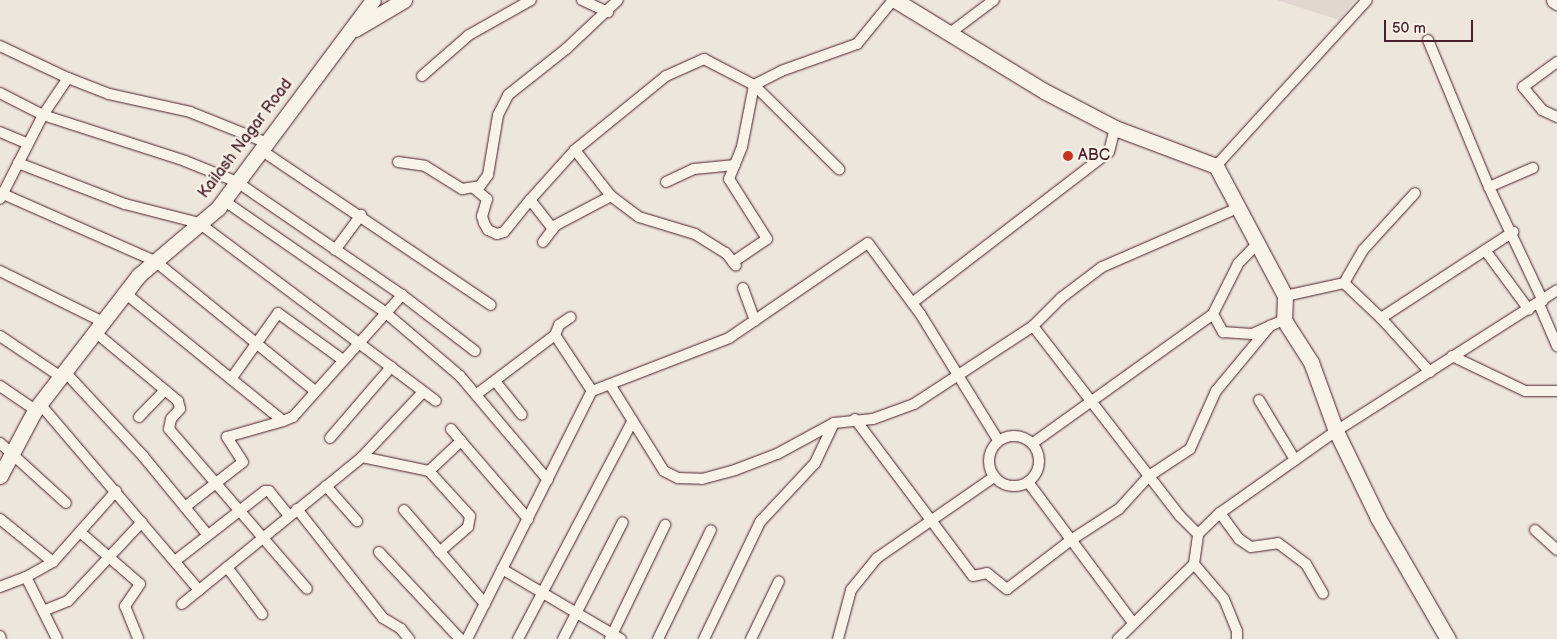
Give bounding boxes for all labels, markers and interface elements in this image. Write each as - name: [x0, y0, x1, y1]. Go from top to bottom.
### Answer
- scale bar: [1387, 10, 1476, 42]
- text: 50 m: [1392, 19, 1426, 38]
- street label: Kailash Nagar Road: [195, 75, 297, 203]
- place label: ABC: [1078, 146, 1110, 166]
- marker: ABC: [1062, 150, 1074, 162]

